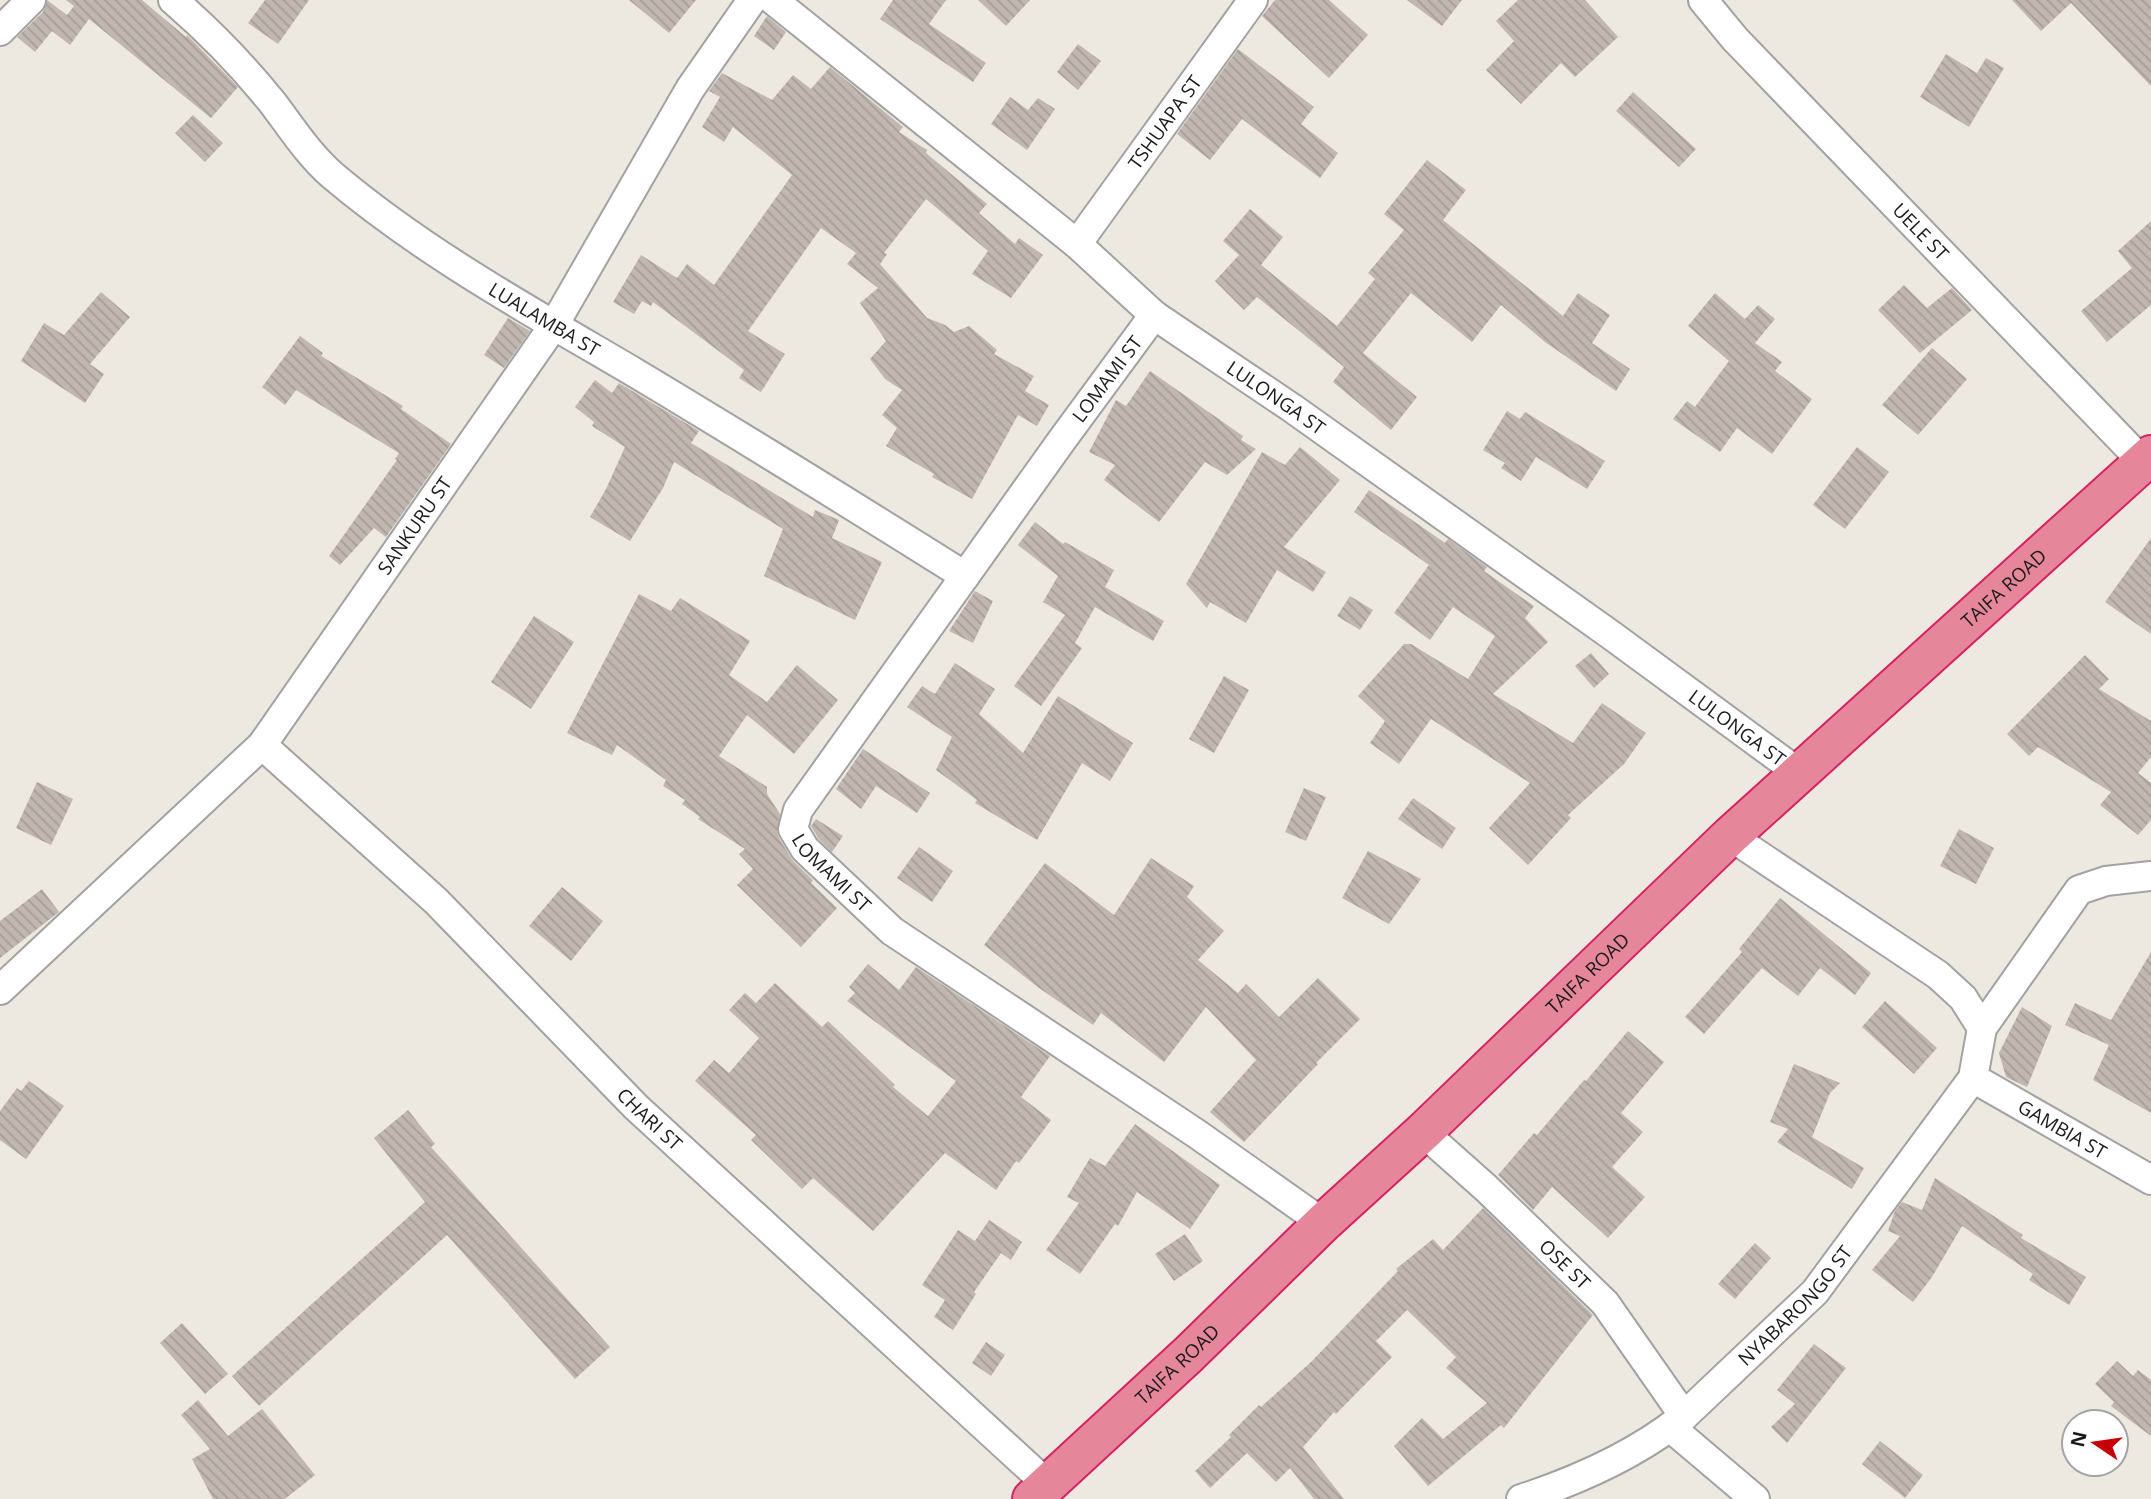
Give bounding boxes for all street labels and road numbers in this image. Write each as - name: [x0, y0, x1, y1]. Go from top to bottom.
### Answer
- street label: TSHUAPA ST: [1122, 70, 1208, 175]
- street label: UELE ST: [1887, 197, 1955, 266]
- street label: LUALAMBA ST: [484, 276, 605, 363]
- street label: LOMAMI ST: [1066, 330, 1148, 428]
- street label: LULONGA ST: [1222, 355, 1331, 441]
- street label: SANKURU ST: [371, 471, 458, 580]
- street label: TAIFA ROAD: [1955, 543, 2052, 634]
- street label: LULONGA ST: [1683, 683, 1791, 772]
- street label: LOMAMI ST: [786, 829, 877, 918]
- street label: TAIFA ROAD: [1540, 927, 1635, 1020]
- street label: CHARI ST: [611, 1082, 688, 1157]
- street label: GAMBIA ST: [2013, 1093, 2112, 1165]
- street label: OSE ST: [1534, 1233, 1596, 1295]
- street label: NYABARONGO ST: [1732, 1240, 1858, 1371]
- street label: TAIFA ROAD: [1129, 1318, 1225, 1410]

